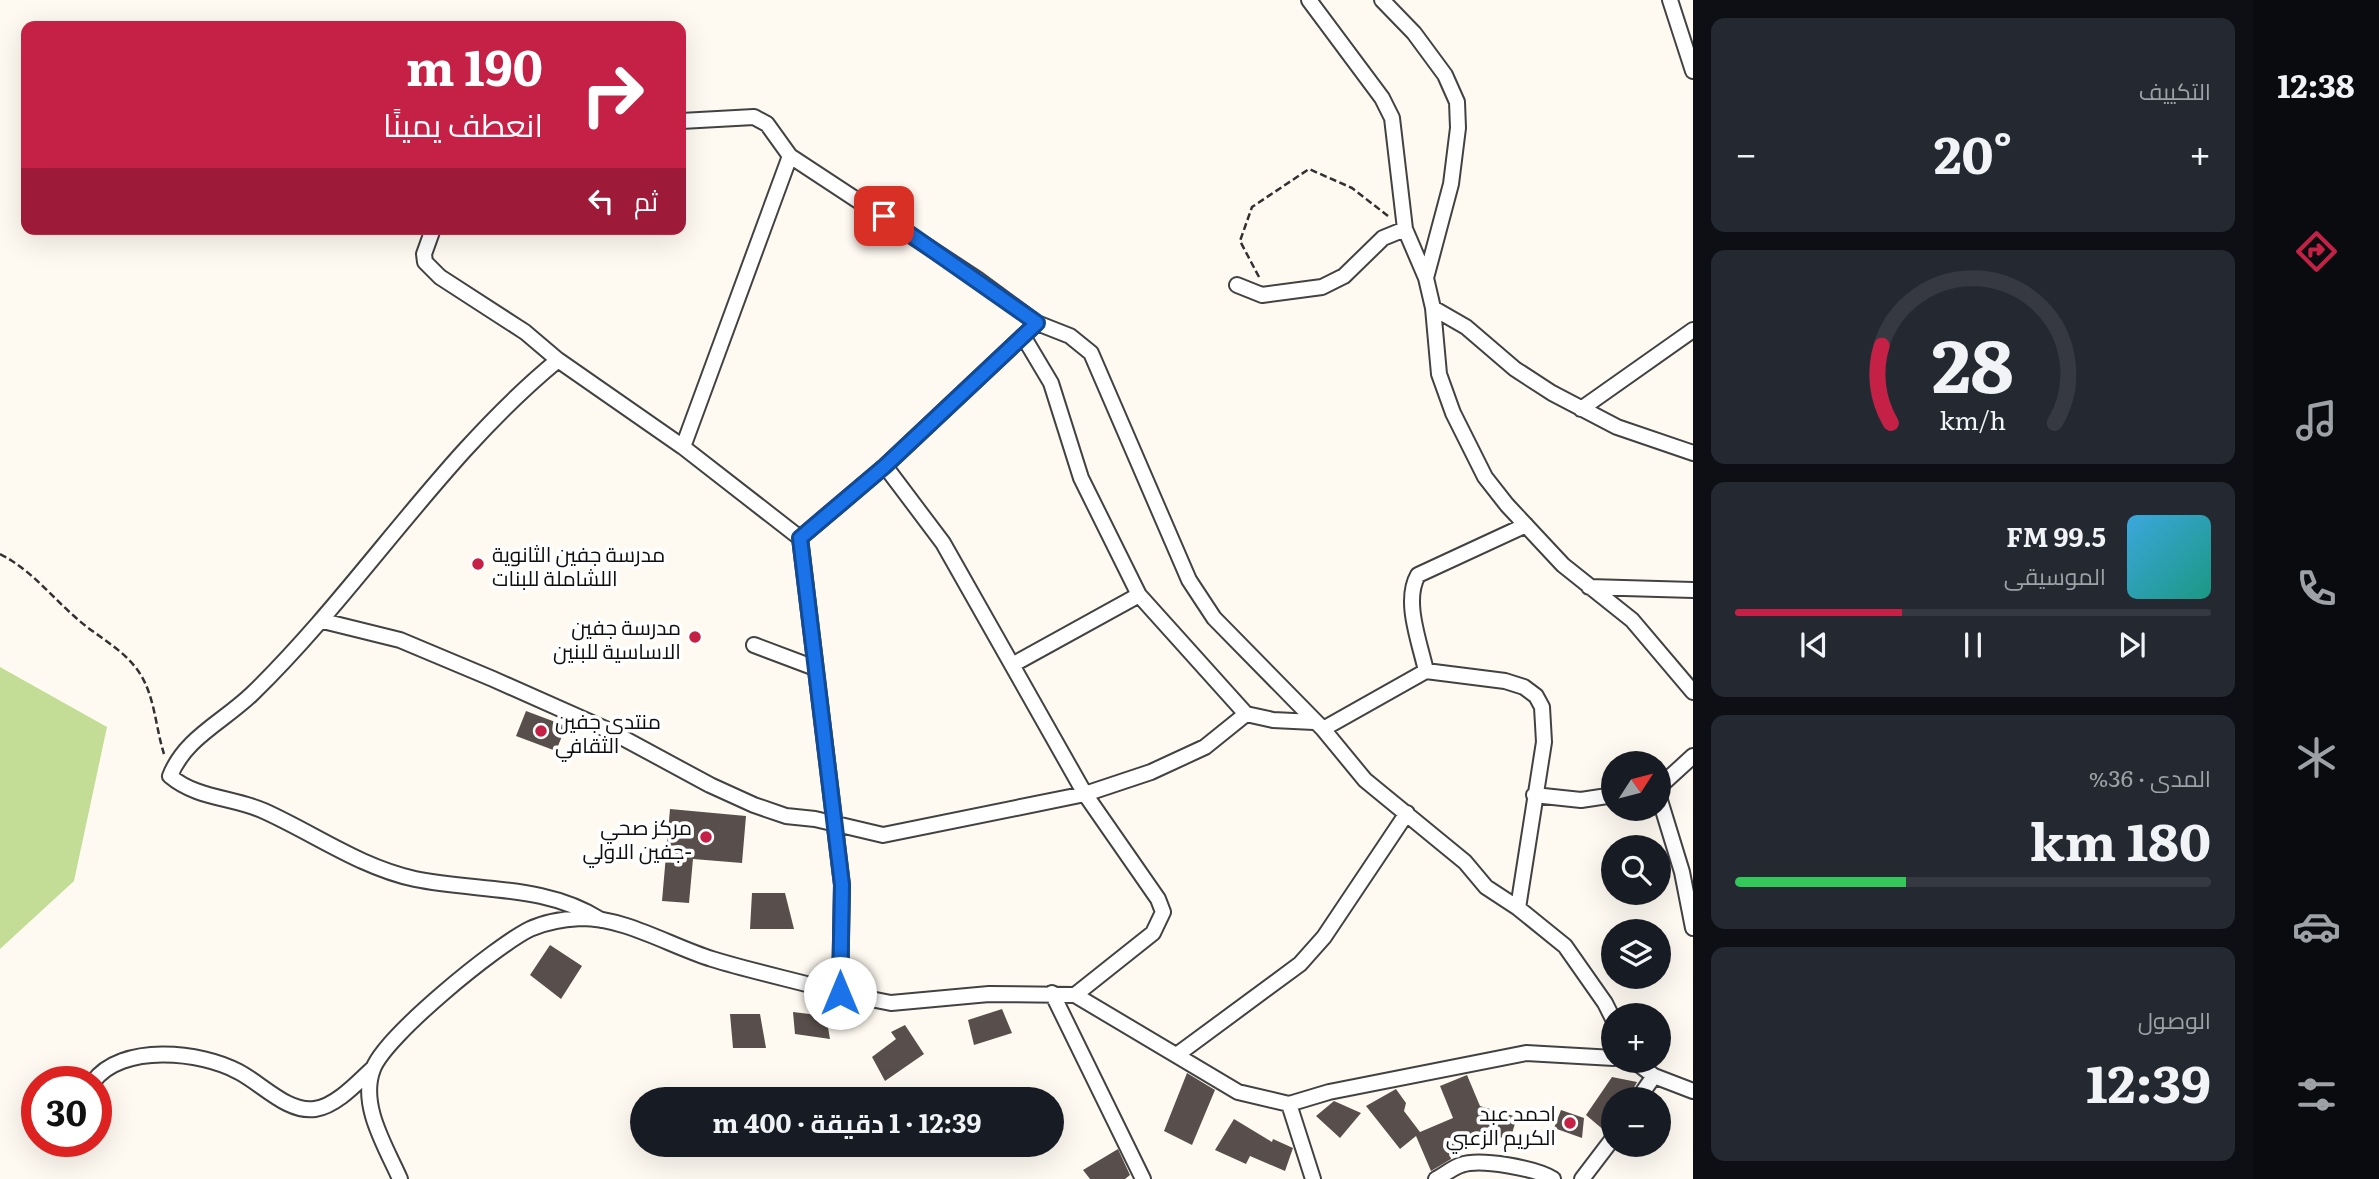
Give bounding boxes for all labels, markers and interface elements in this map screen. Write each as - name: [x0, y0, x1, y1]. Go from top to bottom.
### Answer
- text: 190 m: [406, 28, 543, 101]
- icon: right: [567, 49, 658, 140]
- text: 12:38: [2277, 60, 2355, 108]
- text: التكييف: [2139, 73, 2211, 107]
- text: انعطف يمينًا: [383, 99, 543, 147]
- text: 20°: [1934, 113, 2012, 190]
- text: −: [1735, 123, 1757, 180]
- text: +: [2189, 123, 2211, 180]
- text: ثم: [634, 180, 658, 219]
- icon: left: [582, 182, 620, 220]
- pin: [854, 186, 914, 246]
- icon: arrive: [865, 197, 903, 235]
- icon: directions: [2292, 227, 2341, 276]
- text: 28: [1932, 308, 2014, 416]
- icon: music: [2292, 396, 2341, 445]
- text: km/h: [1940, 401, 2006, 438]
- text: 99.5 FM: [2006, 516, 2106, 555]
- place label: مدرسة جفين الثانوية اللشاملة للبنات: [492, 537, 665, 592]
- marker: مدرسة جفين الثانوية اللشاملة للبنات: [470, 556, 486, 572]
- text: الموسيقى: [2004, 558, 2106, 592]
- icon: phone: [2292, 564, 2341, 613]
- place label: مدرسة جفين الاساسية للبنين: [553, 610, 681, 665]
- icon: previous: [1795, 626, 1833, 664]
- icon: pause: [1954, 626, 1992, 664]
- icon: next: [2113, 626, 2151, 664]
- marker: مدرسة جفين الاساسية للبنين: [687, 629, 703, 645]
- place label: منتدى جفين الثقافي: [555, 704, 661, 762]
- marker: منتدى جفين الثقافي: [533, 723, 549, 739]
- icon: climate: [2292, 733, 2341, 782]
- north arrow: [1601, 751, 1671, 821]
- map controls: [1601, 751, 1671, 1157]
- text: المدى · 36%: [2089, 760, 2211, 794]
- text: 180 km: [2030, 800, 2211, 877]
- place label: مركز صحي جفين الاولي-: [582, 810, 692, 868]
- marker: مركز صحي جفين الاولي-: [698, 829, 714, 845]
- button: search: [1601, 835, 1671, 905]
- icon: car: [2292, 902, 2341, 951]
- button: layers: [1601, 919, 1671, 989]
- position arrow: [803, 956, 877, 1030]
- text: الوصول: [2138, 1002, 2211, 1036]
- button: +: [1601, 1003, 1671, 1073]
- text: 12:39: [2086, 1042, 2211, 1119]
- speed limit sign: 30: [21, 1066, 112, 1157]
- icon: filters: [2292, 1070, 2341, 1119]
- button: −: [1601, 1087, 1671, 1157]
- place label: احمد عبد الكريم الزعبي: [1446, 1096, 1556, 1154]
- text: 12:39 · 1 دقيقة · 400 m: [713, 1102, 981, 1141]
- marker: احمد عبد الكريم الزعبي: [1562, 1115, 1578, 1131]

